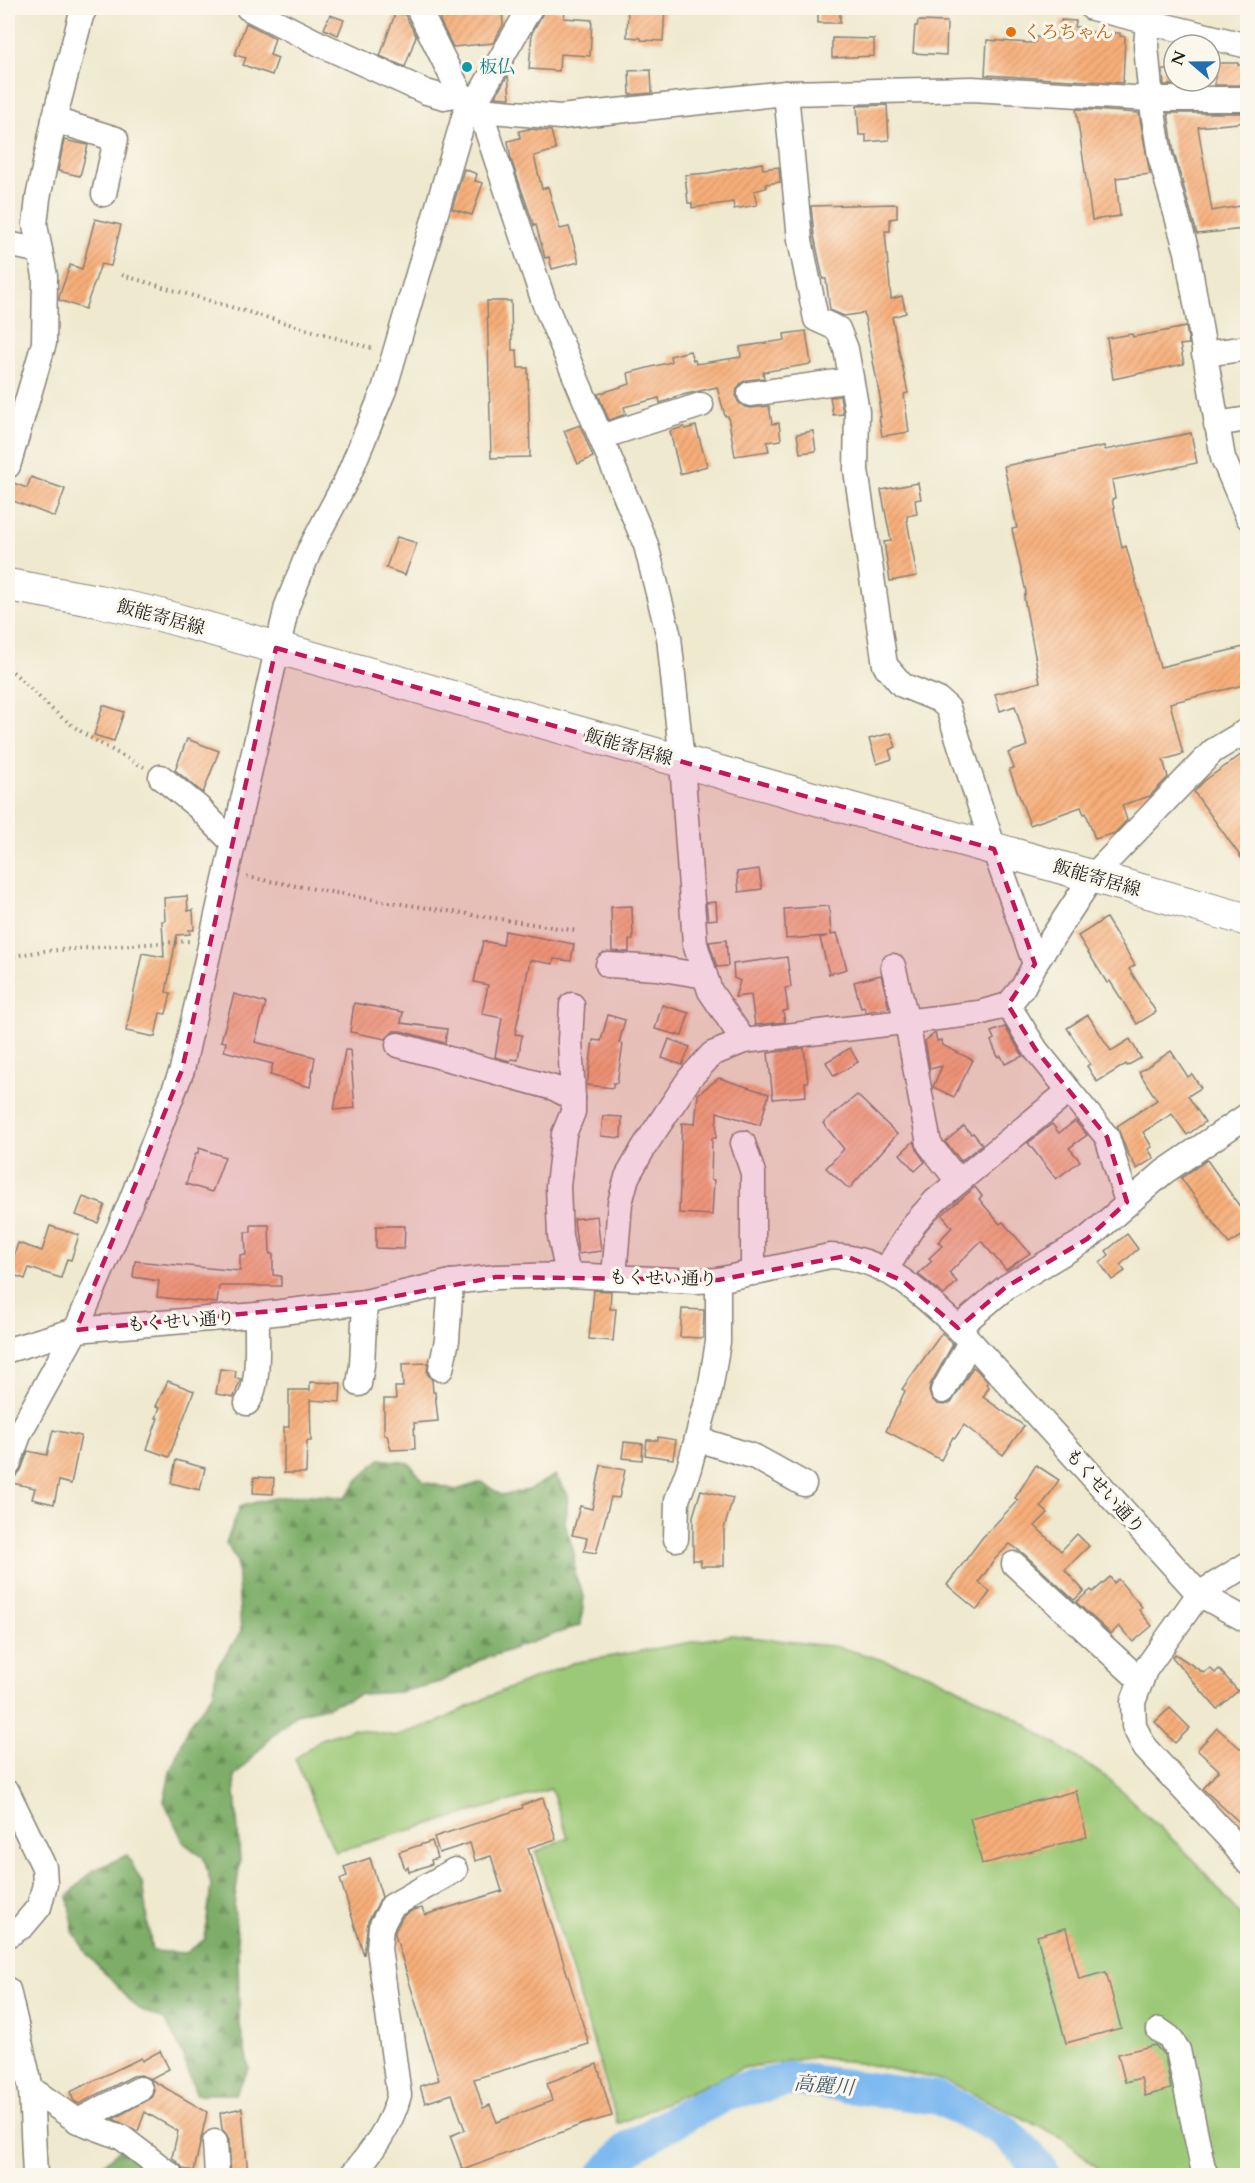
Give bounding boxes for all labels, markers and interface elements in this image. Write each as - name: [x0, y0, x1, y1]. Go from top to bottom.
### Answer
- place label: くろちゃん: [1023, 20, 1113, 45]
- marker: くろちゃん: [1004, 25, 1018, 39]
- north arrow: [1162, 33, 1222, 93]
- text: N: [1166, 48, 1192, 69]
- place label: 板仏: [479, 55, 515, 80]
- marker: 板仏: [460, 60, 474, 74]
- street label: 飯能寄居線: [114, 594, 208, 641]
- street label: 飯能寄居線: [582, 723, 676, 772]
- street label: 飯能寄居線: [1050, 854, 1144, 903]
- street label: もくせい通り: [609, 1265, 717, 1292]
- street label: もくせい通り: [126, 1305, 236, 1338]
- street label: もくせい通り: [1059, 1443, 1150, 1540]
- water label: 高麗川: [793, 2069, 857, 2102]

